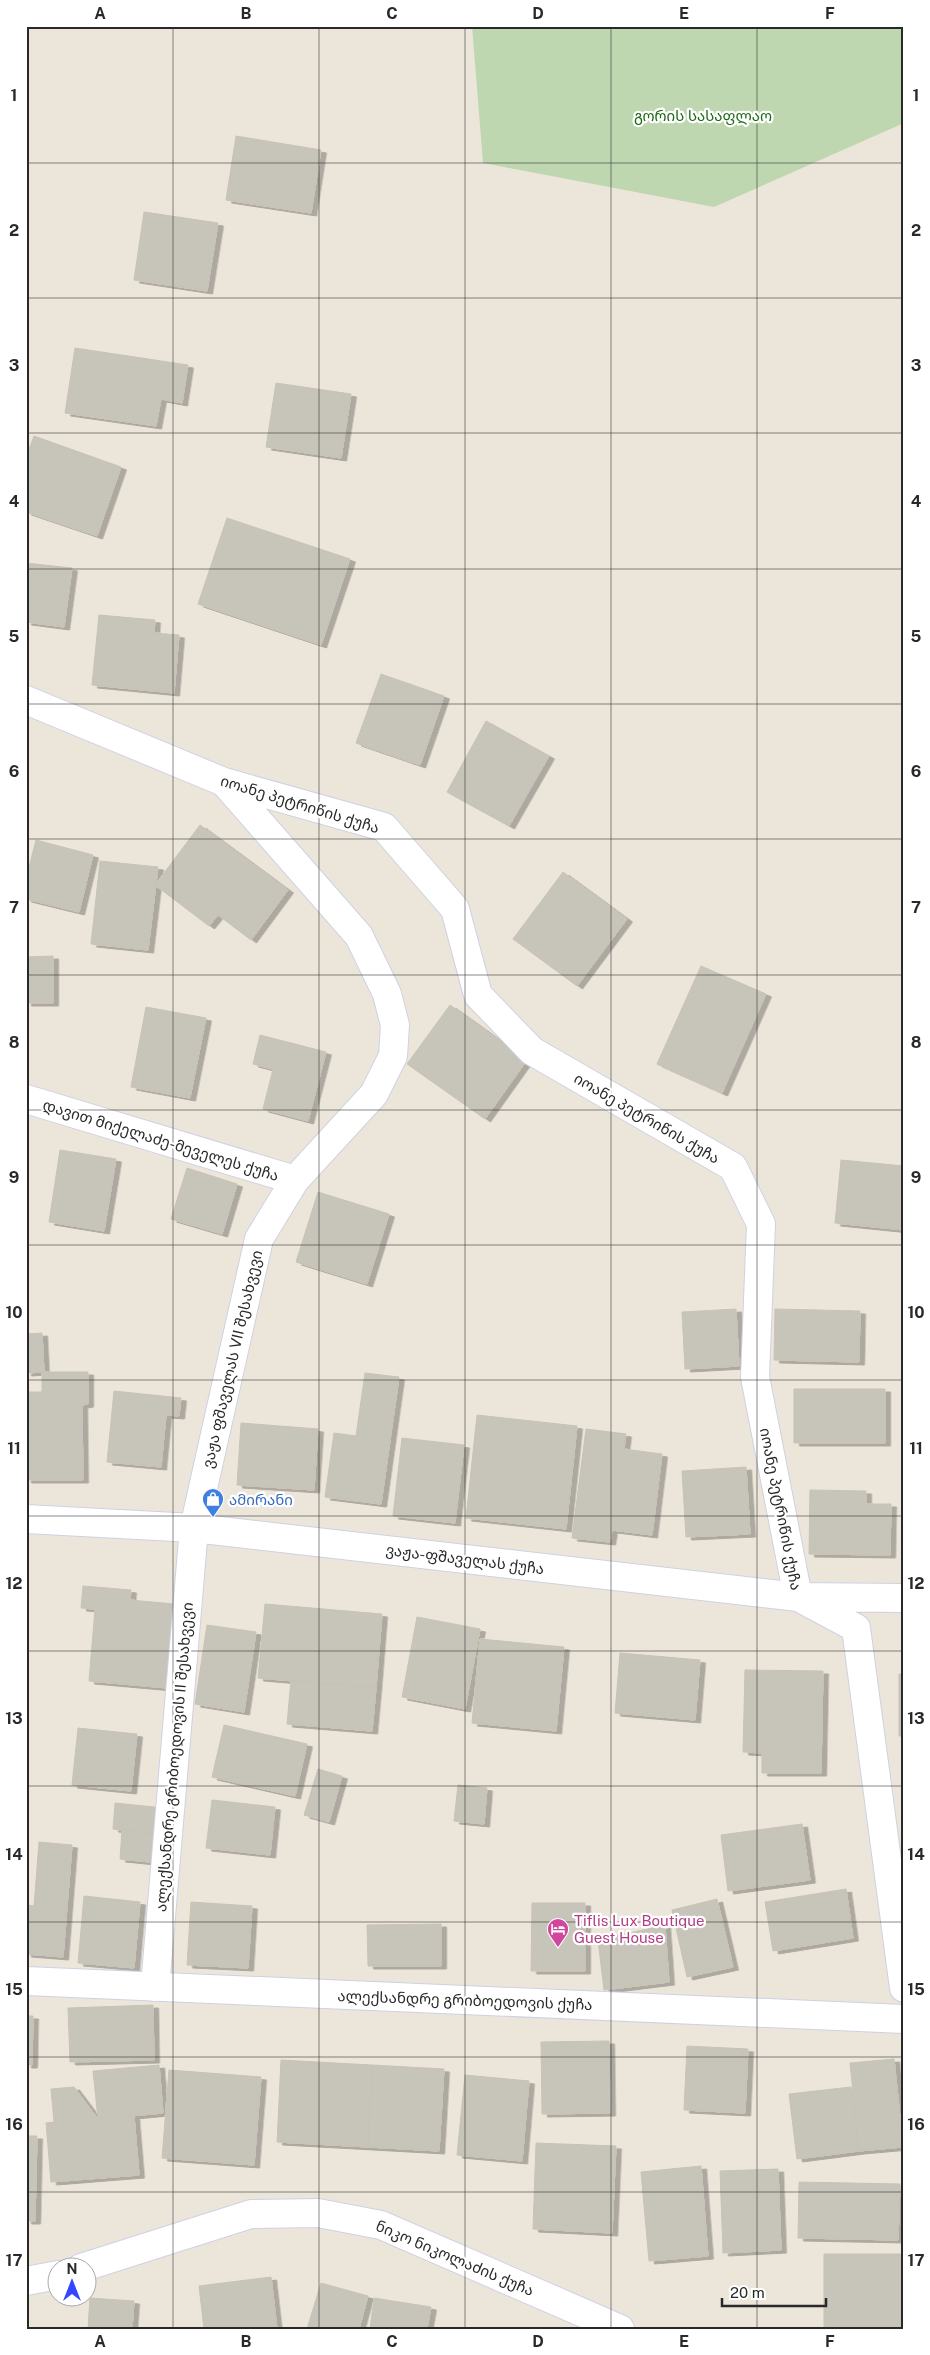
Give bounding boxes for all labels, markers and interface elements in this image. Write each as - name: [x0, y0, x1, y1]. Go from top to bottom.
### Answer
- text: A: [94, 4, 106, 23]
- text: B: [241, 4, 252, 23]
- text: C: [386, 4, 398, 23]
- text: D: [532, 4, 544, 23]
- text: E: [679, 4, 689, 23]
- text: F: [825, 4, 835, 23]
- text: 1: [11, 86, 17, 105]
- text: 1: [913, 86, 919, 105]
- park label: გორის სასაფლაო: [634, 107, 772, 125]
- text: 2: [9, 221, 19, 240]
- text: 2: [911, 221, 921, 240]
- text: 3: [9, 356, 19, 375]
- text: 3: [911, 356, 921, 375]
- text: 4: [9, 492, 20, 511]
- text: 4: [911, 492, 922, 511]
- text: 5: [9, 627, 20, 646]
- text: 5: [911, 627, 922, 646]
- text: 6: [9, 762, 19, 781]
- text: 6: [911, 762, 921, 781]
- street label: იოანე პეტრიწის ქუჩა: [218, 772, 381, 837]
- text: 7: [9, 898, 19, 917]
- text: 7: [911, 898, 921, 917]
- text: 8: [9, 1033, 20, 1052]
- text: 8: [911, 1033, 922, 1052]
- street label: იოანე პეტრიწის ქუჩა: [571, 1069, 723, 1167]
- street label: დავით მიქელაძე-მეველეს ქუჩა: [41, 1096, 281, 1185]
- text: 9: [9, 1168, 19, 1187]
- text: 9: [911, 1168, 921, 1187]
- street label: ვაჟა ფშაველას VII შესახვევი: [199, 1248, 266, 1470]
- text: 10: [5, 1303, 23, 1322]
- text: 10: [907, 1303, 925, 1322]
- street label: იოანე პეტრიწის ქუჩა: [756, 1426, 805, 1592]
- text: 11: [7, 1439, 21, 1458]
- text: 11: [909, 1439, 923, 1458]
- shop icon: ამირანი: [201, 1487, 225, 1518]
- place label: ამირანი: [229, 1491, 293, 1508]
- street label: ვაჟა-ფშაველას ქუჩა: [385, 1541, 545, 1578]
- text: 12: [5, 1574, 23, 1593]
- text: 12: [907, 1574, 925, 1593]
- street label: ალექსანდრე გრიბოედოვის II შესახვევი: [152, 1602, 197, 1913]
- text: 13: [5, 1709, 23, 1728]
- text: 13: [907, 1709, 925, 1728]
- text: 14: [5, 1845, 23, 1864]
- text: 14: [907, 1845, 925, 1864]
- place label: Tiflis Lux Boutique Guest House: [574, 1912, 704, 1946]
- hotel icon: Tiflis Lux Boutique Guest House: [546, 1917, 570, 1948]
- text: 15: [5, 1980, 23, 1999]
- text: 15: [907, 1980, 925, 1999]
- street label: ალექსანდრე გრიბოედოვის ქუჩა: [337, 1987, 593, 2014]
- text: 16: [5, 2115, 23, 2134]
- text: 16: [907, 2115, 925, 2134]
- street label: ნიკო ნიკოლაძის ქუჩა: [373, 2217, 537, 2300]
- text: 17: [6, 2251, 22, 2270]
- text: 17: [908, 2251, 924, 2270]
- north arrow: [48, 2258, 98, 2308]
- text: N: [67, 2261, 77, 2277]
- scale bar: [722, 2275, 826, 2307]
- text: 20 m: [730, 2284, 765, 2301]
- text: A: [94, 2332, 106, 2351]
- text: B: [241, 2332, 252, 2351]
- text: C: [386, 2332, 398, 2351]
- text: D: [532, 2332, 544, 2351]
- text: E: [679, 2332, 689, 2351]
- text: F: [825, 2332, 835, 2351]

